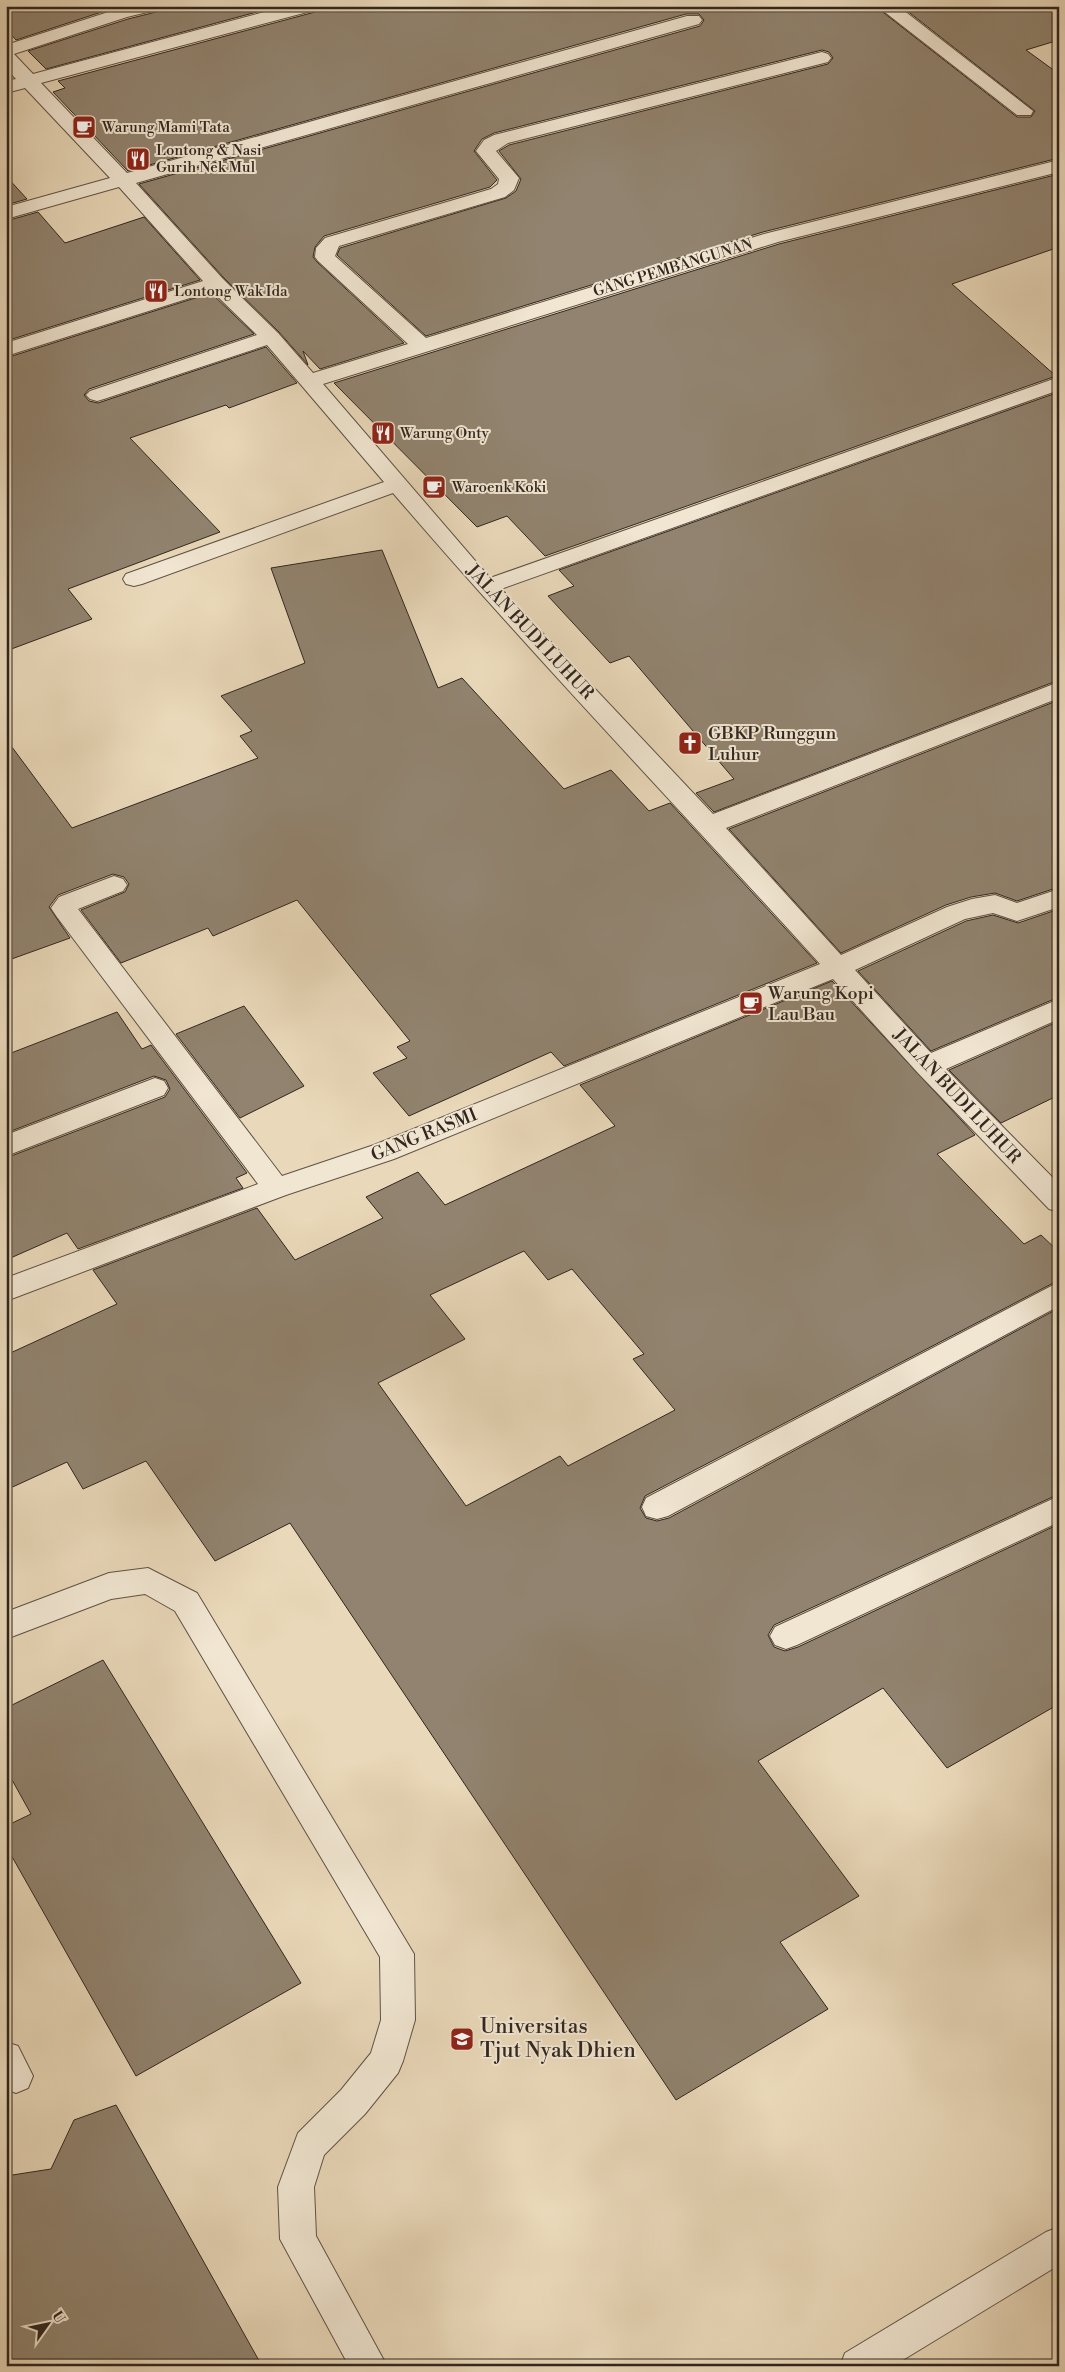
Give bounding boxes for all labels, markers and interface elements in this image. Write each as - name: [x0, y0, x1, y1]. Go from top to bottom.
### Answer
- cafe icon: Warung Mami Tata: [71, 114, 97, 140]
- place label: Warung Mami Tata: [101, 118, 230, 137]
- place label: Lontong & Nasi Gurih Nek Mul: [156, 141, 262, 177]
- restaurant icon: Lontong & Nasi Gurih Nek Mul: [125, 146, 151, 172]
- street label: GANG PEMBANGUNAN: [591, 235, 755, 301]
- restaurant icon: Lontong Wak Ida: [143, 278, 169, 304]
- place label: Lontong Wak Ida: [174, 282, 288, 301]
- restaurant icon: Warung Onty: [370, 420, 396, 446]
- place label: Warung Onty: [399, 424, 489, 443]
- cafe icon: Waroenk Koki: [421, 474, 447, 500]
- place label: Waroenk Koki: [451, 478, 546, 497]
- street label: JALAN BUDI LUHUR: [461, 559, 599, 705]
- place label: GBKP Runggun Luhur: [708, 722, 836, 766]
- church icon: GBKP Runggun Luhur: [677, 730, 703, 756]
- place label: Warung Kopi Lau Bau: [767, 982, 874, 1026]
- cafe icon: Warung Kopi Lau Bau: [738, 990, 764, 1016]
- street label: JALAN BUDI LUHUR: [888, 1023, 1026, 1169]
- street label: GANG RASMI: [368, 1103, 481, 1167]
- place label: Universitas Tjut Nyak Dhien: [480, 2014, 636, 2064]
- school or university icon: Universitas Tjut Nyak Dhien: [449, 2026, 475, 2052]
- north arrow: [22, 2300, 72, 2350]
- text: U: [48, 2308, 69, 2327]

